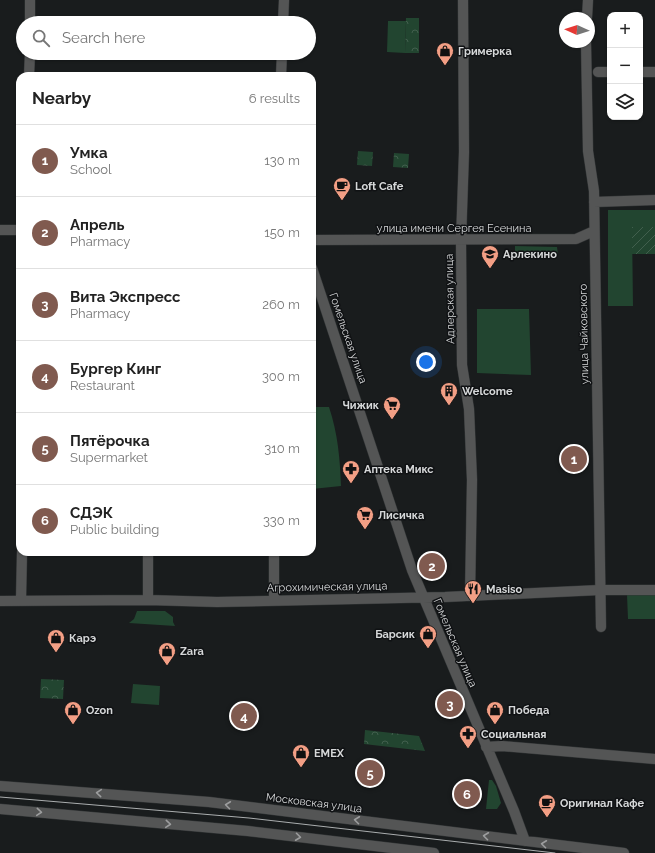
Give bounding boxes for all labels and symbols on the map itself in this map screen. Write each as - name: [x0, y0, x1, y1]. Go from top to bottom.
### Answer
- north arrow: [559, 12, 595, 48]
- shop icon: Гримерка: [435, 41, 455, 66]
- place label: Гримерка: [458, 45, 512, 58]
- cafe icon: Loft Cafe: [332, 176, 352, 201]
- place label: Loft Cafe: [355, 180, 404, 193]
- street label: улица имени Сергея Есенина: [377, 222, 531, 235]
- school or university icon: Арлекино: [480, 244, 500, 269]
- place label: Арлекино: [503, 248, 557, 261]
- street label: Адлерская улица: [443, 254, 457, 344]
- street label: улица Чайковского: [577, 283, 591, 384]
- street label: Гомельская улица: [326, 291, 370, 385]
- your location: [416, 352, 436, 372]
- building icon: Welcome: [439, 381, 459, 406]
- place label: Welcome: [462, 385, 513, 398]
- supermarket icon: Чижик: [382, 395, 402, 420]
- place label: Чижик: [342, 399, 380, 412]
- pin: 1: [561, 444, 587, 474]
- pharmacy icon: Аптека Микс: [341, 459, 361, 484]
- place label: Аптека Микс: [364, 463, 434, 476]
- supermarket icon: Лисичка: [355, 505, 375, 530]
- place label: Лисичка: [378, 509, 424, 522]
- pin: 2: [419, 551, 445, 581]
- street label: Агрохимическая улица: [267, 579, 387, 595]
- restaurant icon: Masiso: [463, 579, 483, 604]
- place label: Masiso: [486, 583, 522, 596]
- street label: Гомельская улица: [430, 597, 480, 689]
- shop icon: Барсик: [418, 624, 438, 649]
- shop icon: Карэ: [46, 628, 66, 653]
- place label: Барсик: [375, 628, 416, 641]
- place label: Карэ: [69, 632, 97, 645]
- shop icon: Zara: [157, 641, 177, 666]
- place label: Zara: [180, 645, 204, 658]
- pin: 3: [437, 689, 463, 719]
- shop icon: Ozon: [63, 700, 83, 725]
- shop icon: Победа: [485, 700, 505, 725]
- pin: 4: [231, 701, 257, 731]
- place label: Ozon: [86, 704, 113, 717]
- place label: Победа: [508, 704, 549, 717]
- pharmacy icon: Социальная: [458, 724, 478, 749]
- place label: Социальная: [481, 728, 547, 741]
- shop icon: EMEX: [291, 743, 311, 768]
- place label: EMEX: [314, 747, 345, 760]
- pin: 5: [357, 758, 383, 788]
- pin: 6: [454, 779, 480, 809]
- one-way arrow: [96, 788, 102, 797]
- street label: Московская улица: [265, 791, 363, 815]
- cafe icon: Оригинал Кафе: [537, 793, 557, 818]
- place label: Оригинал Кафе: [560, 797, 645, 810]
- one-way arrow: [225, 801, 231, 810]
- one-way arrow: [36, 807, 42, 816]
- one-way arrow: [354, 816, 360, 825]
- one-way arrow: [165, 819, 171, 828]
- one-way arrow: [295, 832, 301, 841]
- one-way arrow: [483, 832, 489, 841]
- one-way arrow: [541, 839, 547, 848]

